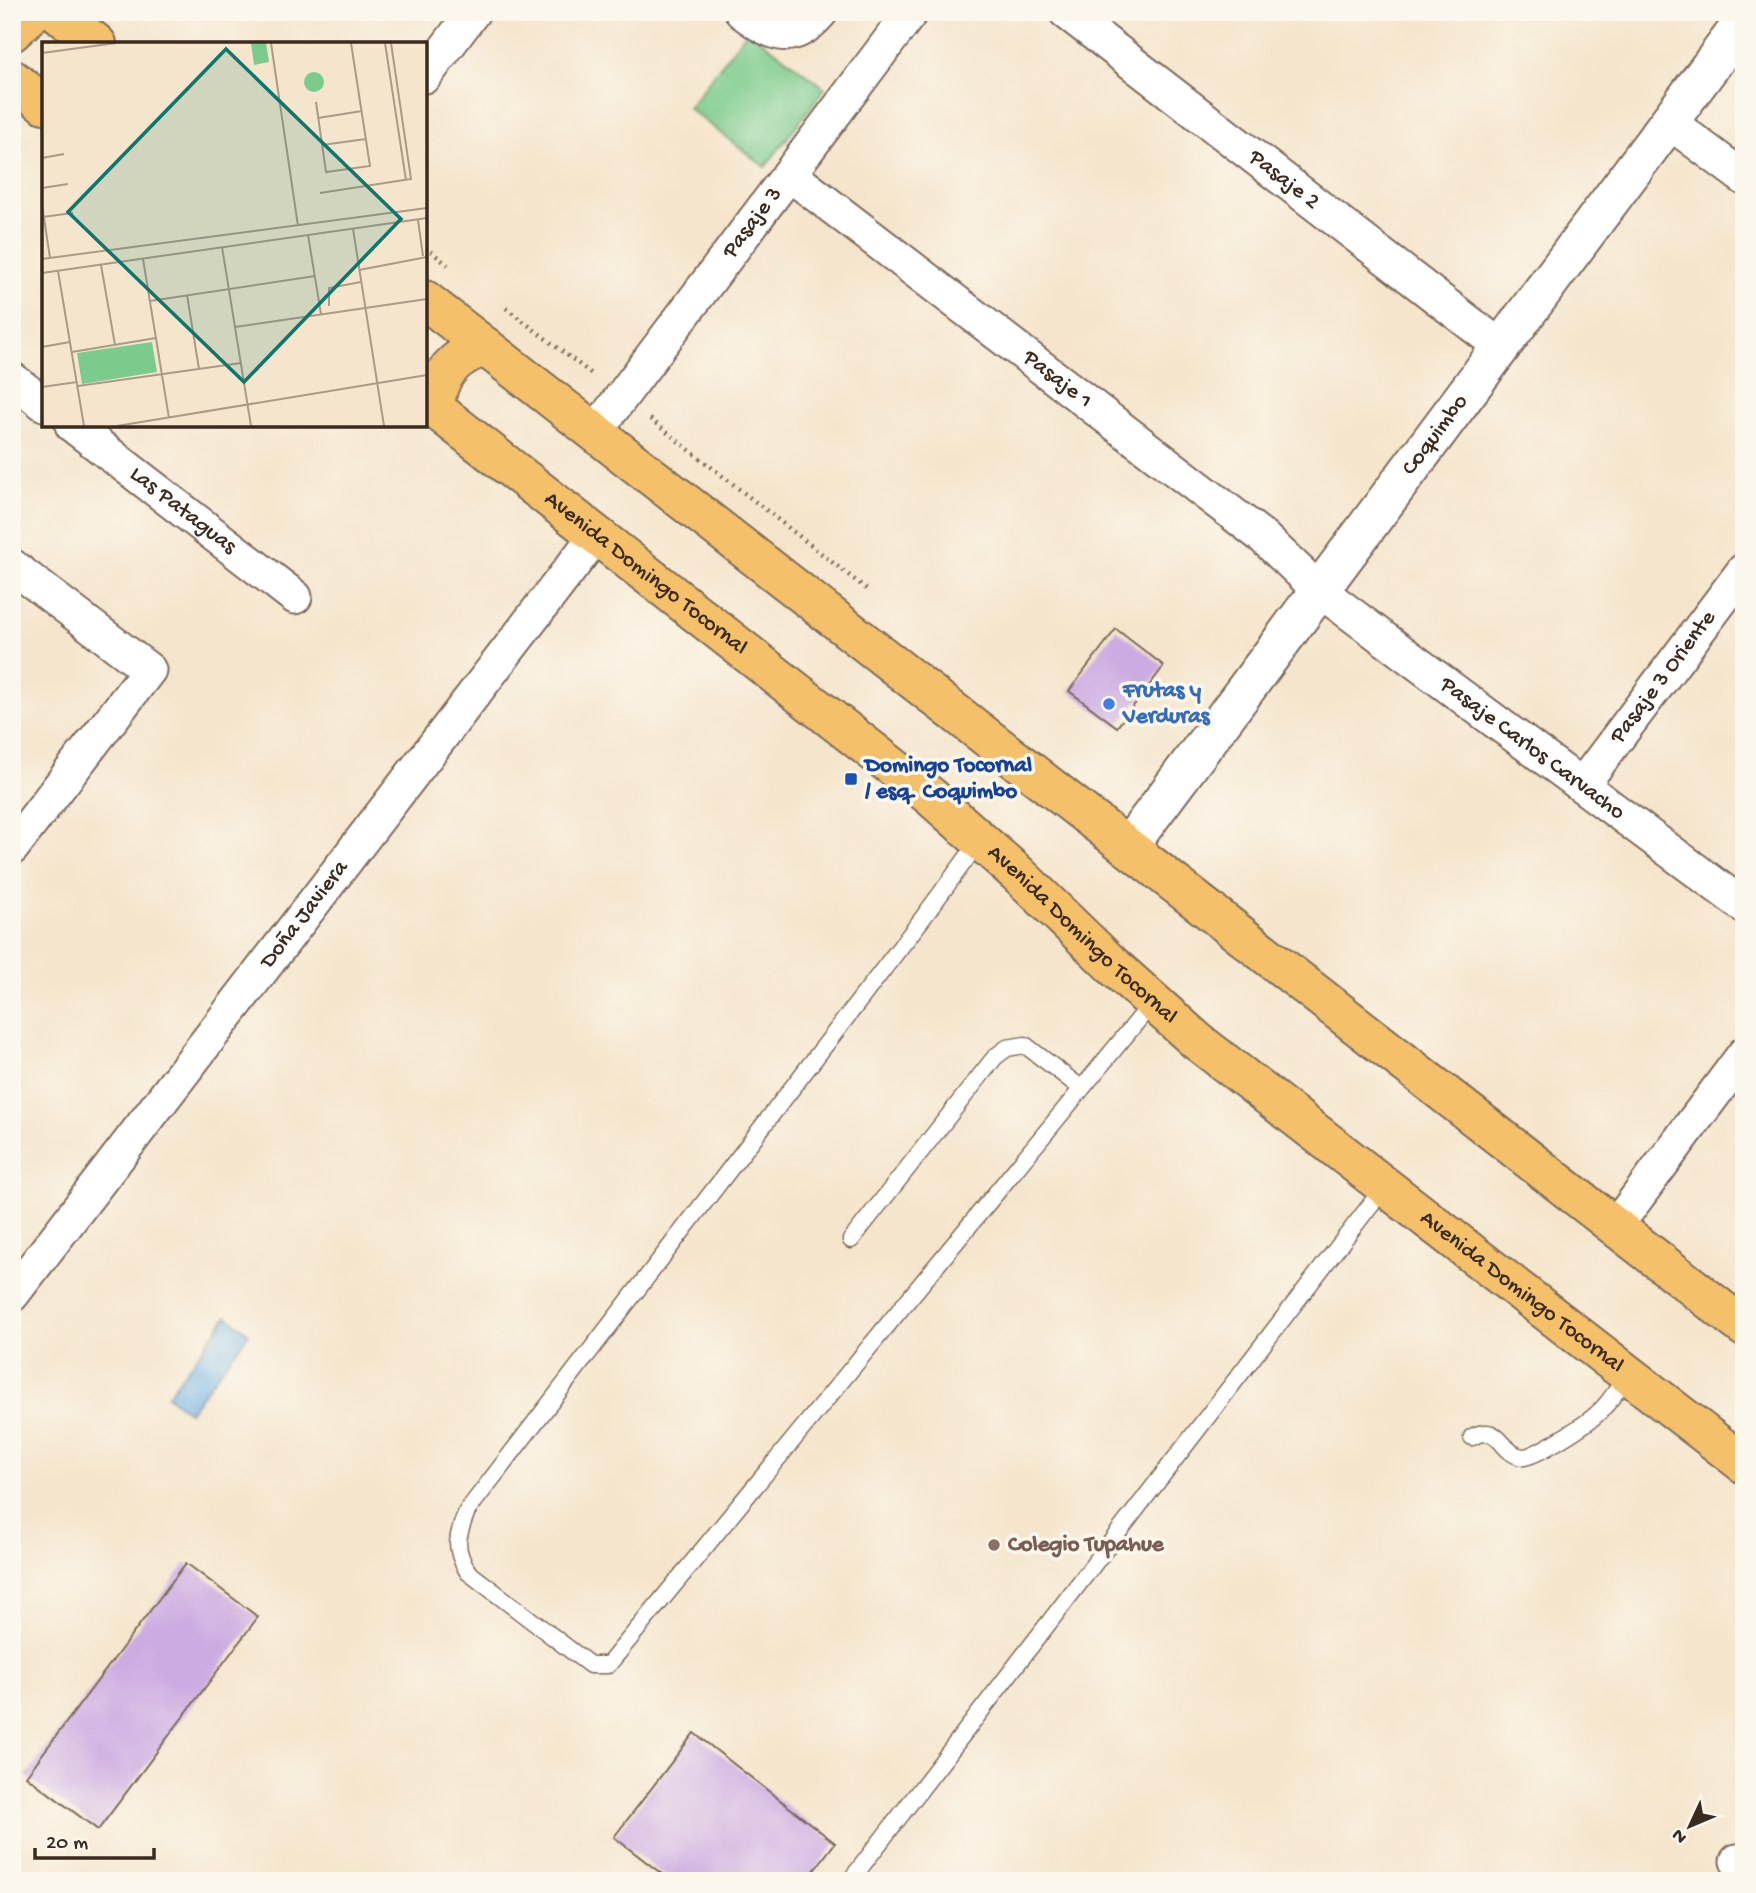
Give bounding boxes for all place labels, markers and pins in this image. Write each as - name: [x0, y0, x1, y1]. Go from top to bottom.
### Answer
- place label: Frutas y Verduras: [1122, 678, 1211, 731]
- marker: Frutas y Verduras: [1101, 696, 1117, 712]
- place label: Domingo Tocornal / esq. Coquimbo: [863, 753, 1032, 806]
- marker: Domingo Tocornal / esq. Coquimbo: [843, 771, 859, 787]
- place label: Colegio Tupahue: [1008, 1532, 1165, 1559]
- marker: Colegio Tupahue: [986, 1537, 1002, 1553]

